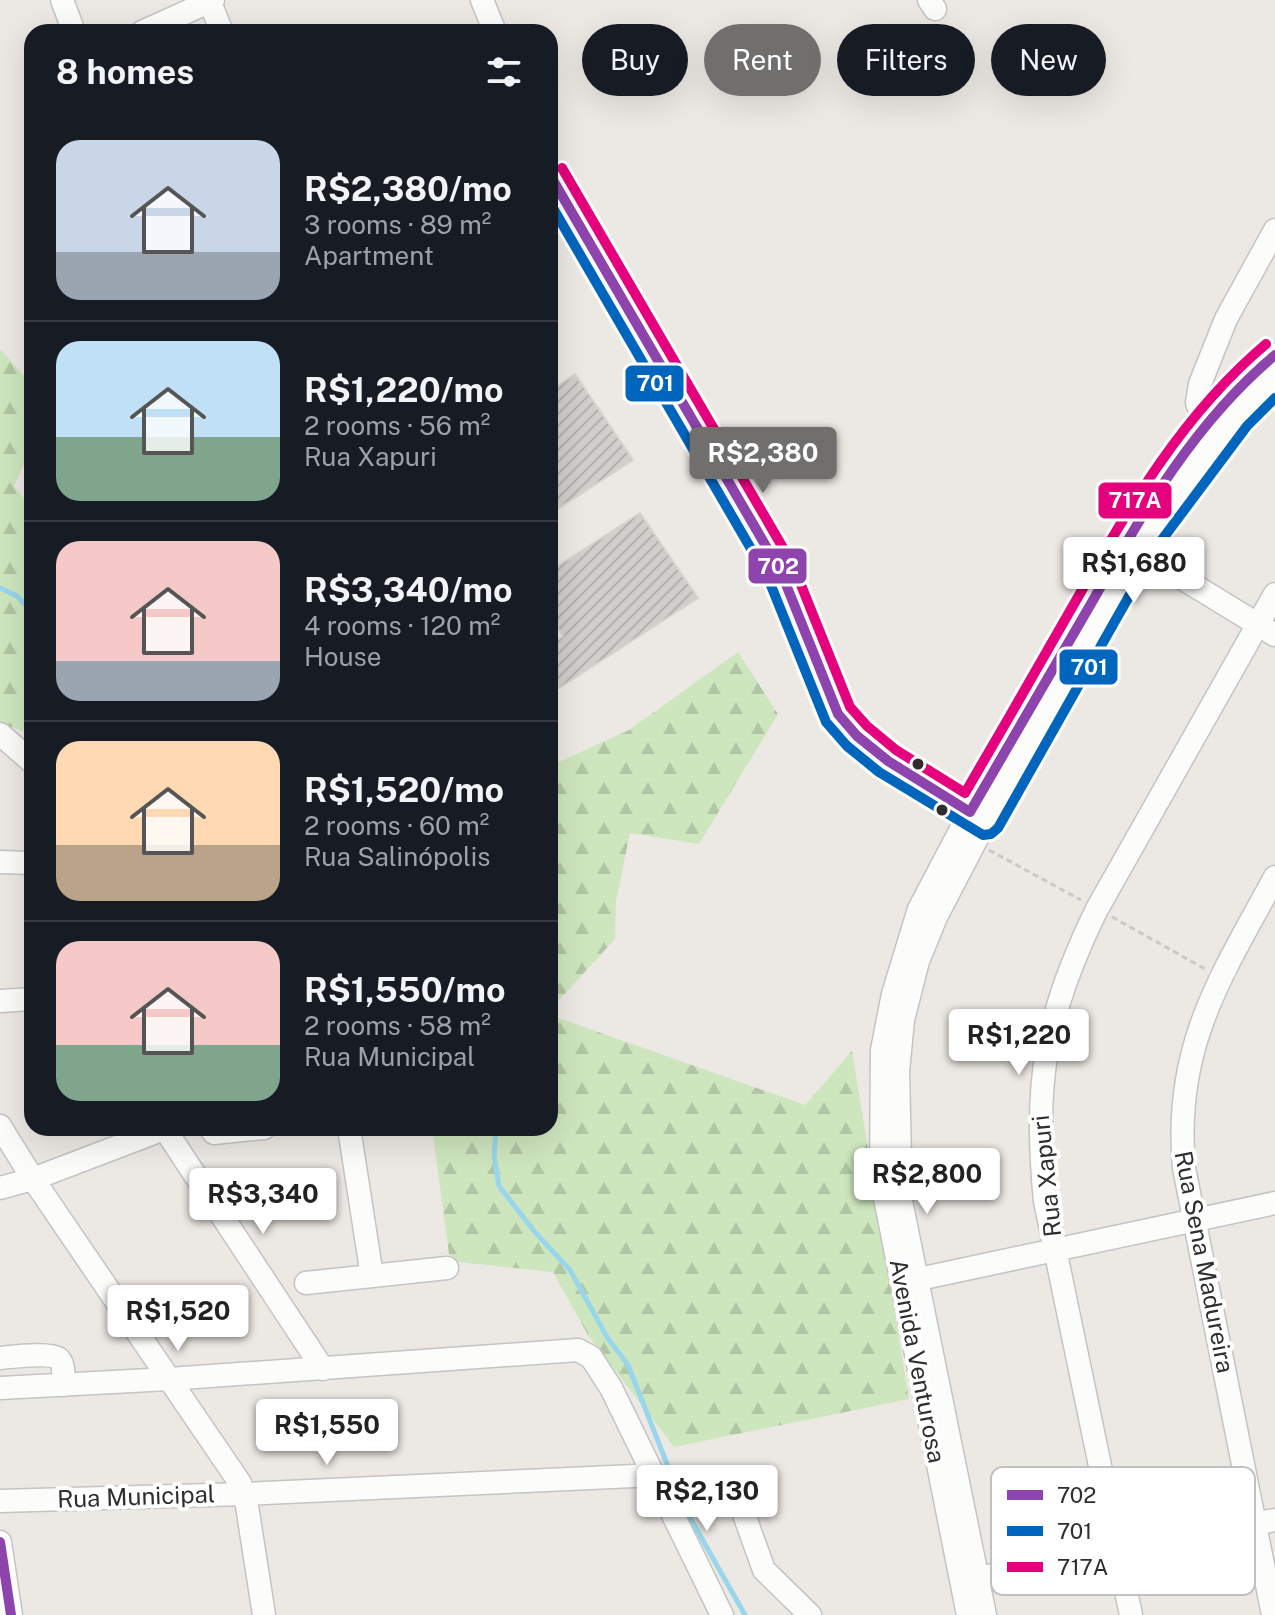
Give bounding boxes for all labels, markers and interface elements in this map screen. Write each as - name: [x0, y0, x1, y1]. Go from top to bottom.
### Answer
- chip: Buy: [582, 24, 688, 96]
- chip: Rent: [704, 24, 821, 96]
- chip: Filters: [837, 24, 975, 96]
- chip: New: [991, 24, 1106, 96]
- icon: filters: [482, 50, 526, 94]
- text: 8 homes: [56, 52, 194, 92]
- text: R$2,380/mo: [304, 169, 512, 209]
- icon: home: [120, 172, 216, 268]
- text: 3 rooms · 89 m²: [304, 209, 491, 240]
- text: Apartment: [304, 240, 434, 271]
- line badge: 701: [624, 364, 685, 403]
- text: R$1,220/mo: [304, 370, 504, 410]
- text: 701: [636, 370, 674, 396]
- icon: home: [120, 373, 216, 469]
- text: 2 rooms · 56 m²: [304, 410, 490, 441]
- pin: R$2,380: [689, 427, 837, 495]
- text: R$2,380: [708, 437, 818, 468]
- text: Rua Xapuri: [304, 441, 437, 472]
- line badge: 717A: [1097, 481, 1173, 520]
- text: 717A: [1108, 487, 1162, 513]
- pin: R$1,680: [1060, 537, 1208, 605]
- line badge: 702: [747, 547, 808, 585]
- text: R$1,680: [1081, 547, 1187, 578]
- text: 702: [757, 553, 799, 579]
- text: R$3,340/mo: [304, 570, 513, 610]
- icon: home: [120, 573, 216, 669]
- text: 4 rooms · 120 m²: [304, 610, 500, 641]
- text: House: [304, 641, 381, 672]
- line badge: 701: [1058, 648, 1119, 686]
- text: 701: [1070, 654, 1108, 680]
- unlabelled marker: [910, 756, 926, 772]
- text: R$1,520/mo: [304, 770, 504, 810]
- icon: home: [120, 773, 216, 869]
- unlabelled marker: [934, 802, 950, 818]
- text: 2 rooms · 60 m²: [304, 810, 489, 841]
- text: Rua Salinópolis: [304, 841, 490, 872]
- text: R$1,550/mo: [304, 970, 506, 1010]
- icon: home: [120, 973, 216, 1069]
- pin: R$1,220: [945, 1009, 1093, 1077]
- text: 2 rooms · 58 m²: [304, 1010, 491, 1041]
- text: R$1,220: [967, 1019, 1071, 1050]
- text: Rua Municipal: [304, 1041, 475, 1072]
- street label: Rua Xapuri: [1026, 1114, 1066, 1238]
- pin: R$2,800: [853, 1148, 1001, 1216]
- street label: Rua Sena Madureira: [1170, 1148, 1240, 1375]
- text: R$2,800: [872, 1158, 982, 1189]
- pin: R$3,340: [189, 1168, 337, 1236]
- text: R$3,340: [207, 1178, 319, 1209]
- street label: Avenida Venturosa: [884, 1256, 951, 1465]
- pin: R$1,520: [104, 1285, 252, 1353]
- text: R$1,520: [126, 1295, 230, 1326]
- pin: R$1,550: [253, 1399, 401, 1467]
- text: R$1,550: [274, 1409, 380, 1440]
- pin: R$2,130: [633, 1465, 781, 1533]
- legend: [991, 1467, 1255, 1595]
- text: R$2,130: [655, 1475, 759, 1506]
- street label: Rua Municipal: [57, 1479, 215, 1513]
- text: 702: [1057, 1482, 1096, 1508]
- text: 701: [1057, 1518, 1092, 1544]
- text: 717A: [1057, 1554, 1108, 1580]

